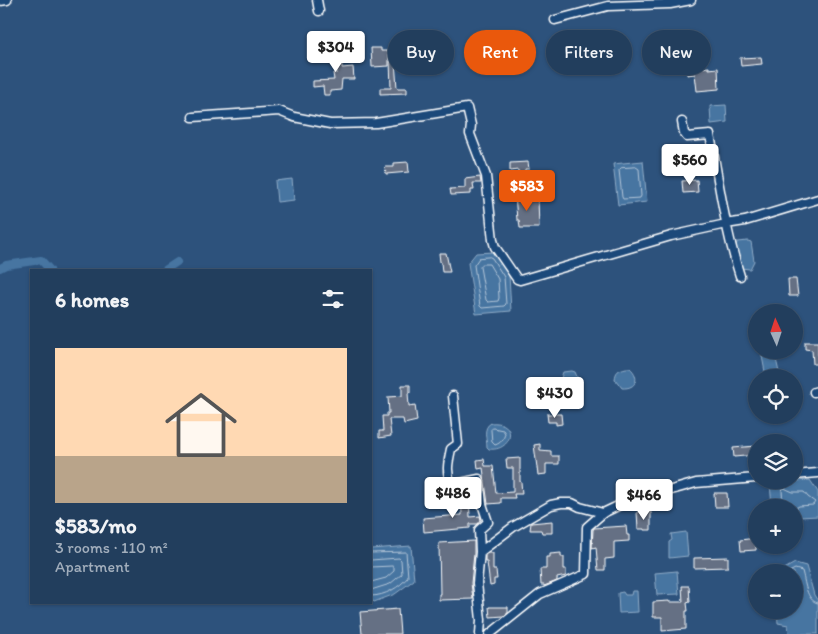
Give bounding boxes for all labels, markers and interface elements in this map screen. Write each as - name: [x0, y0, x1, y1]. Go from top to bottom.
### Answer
- pin: $304: [306, 30, 366, 73]
- chip: Buy: [388, 30, 454, 75]
- chip: Rent: [464, 30, 536, 75]
- chip: Filters: [546, 30, 632, 75]
- chip: New: [642, 30, 711, 75]
- text: $304: [318, 37, 354, 56]
- pin: $560: [660, 144, 720, 186]
- text: $560: [673, 150, 707, 169]
- pin: $583: [497, 170, 557, 212]
- text: $583: [510, 176, 544, 195]
- icon: filters: [319, 285, 347, 313]
- text: 6 homes: [55, 287, 129, 312]
- north arrow: [748, 304, 802, 359]
- map controls: [748, 304, 803, 619]
- button: locate: [748, 369, 803, 424]
- pin: $430: [525, 376, 585, 419]
- icon: home: [156, 380, 246, 470]
- text: $430: [537, 383, 573, 402]
- button: layers: [748, 434, 803, 489]
- pin: $486: [423, 476, 483, 519]
- pin: $466: [614, 478, 674, 521]
- text: $486: [436, 483, 470, 502]
- text: $466: [627, 485, 661, 504]
- button: +: [748, 499, 803, 554]
- text: $583/mo: [55, 513, 137, 538]
- text: 3 rooms · 110 m²: [55, 538, 168, 557]
- text: Apartment: [55, 557, 130, 576]
- button: −: [748, 564, 803, 619]

